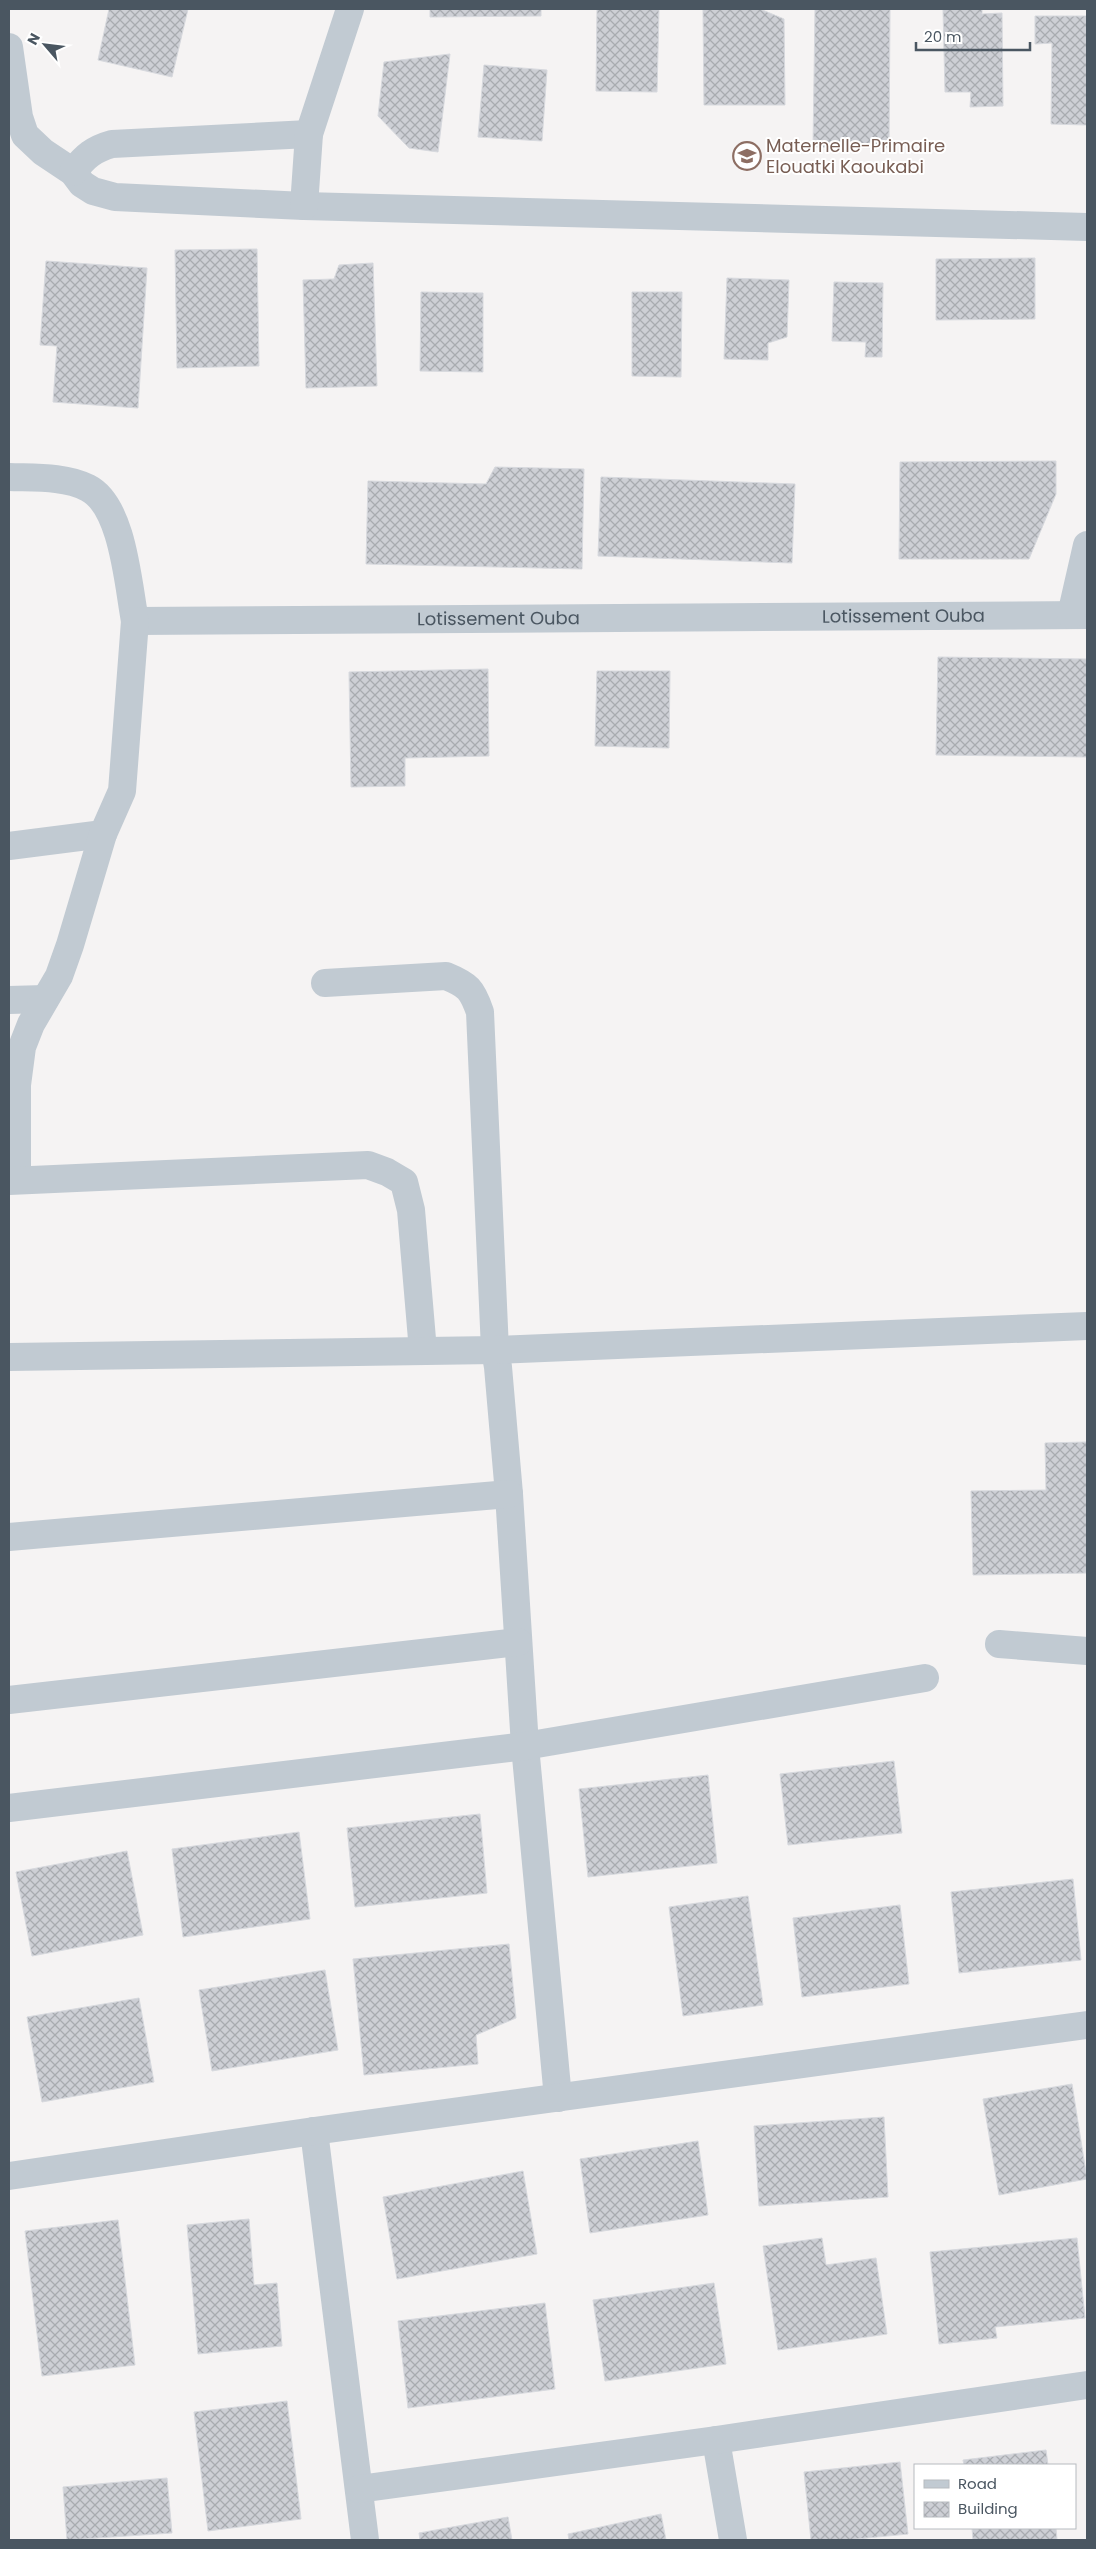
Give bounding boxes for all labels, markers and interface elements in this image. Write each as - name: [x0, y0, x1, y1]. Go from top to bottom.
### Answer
- north arrow: [20, 20, 70, 70]
- scale bar: [916, 20, 1030, 52]
- text: 20 m: [924, 26, 962, 47]
- text: N: [22, 30, 45, 48]
- place label: Maternelle-Primaire Elouatki Kaoukabi: [766, 133, 945, 179]
- school or university icon: Maternelle-Primaire Elouatki Kaoukabi: [732, 141, 762, 171]
- street label: Lotissement Ouba: [822, 603, 985, 629]
- street label: Lotissement Ouba: [417, 605, 580, 631]
- legend: [914, 2464, 1076, 2529]
- text: Road: [958, 2473, 997, 2494]
- text: Building: [958, 2498, 1018, 2519]

